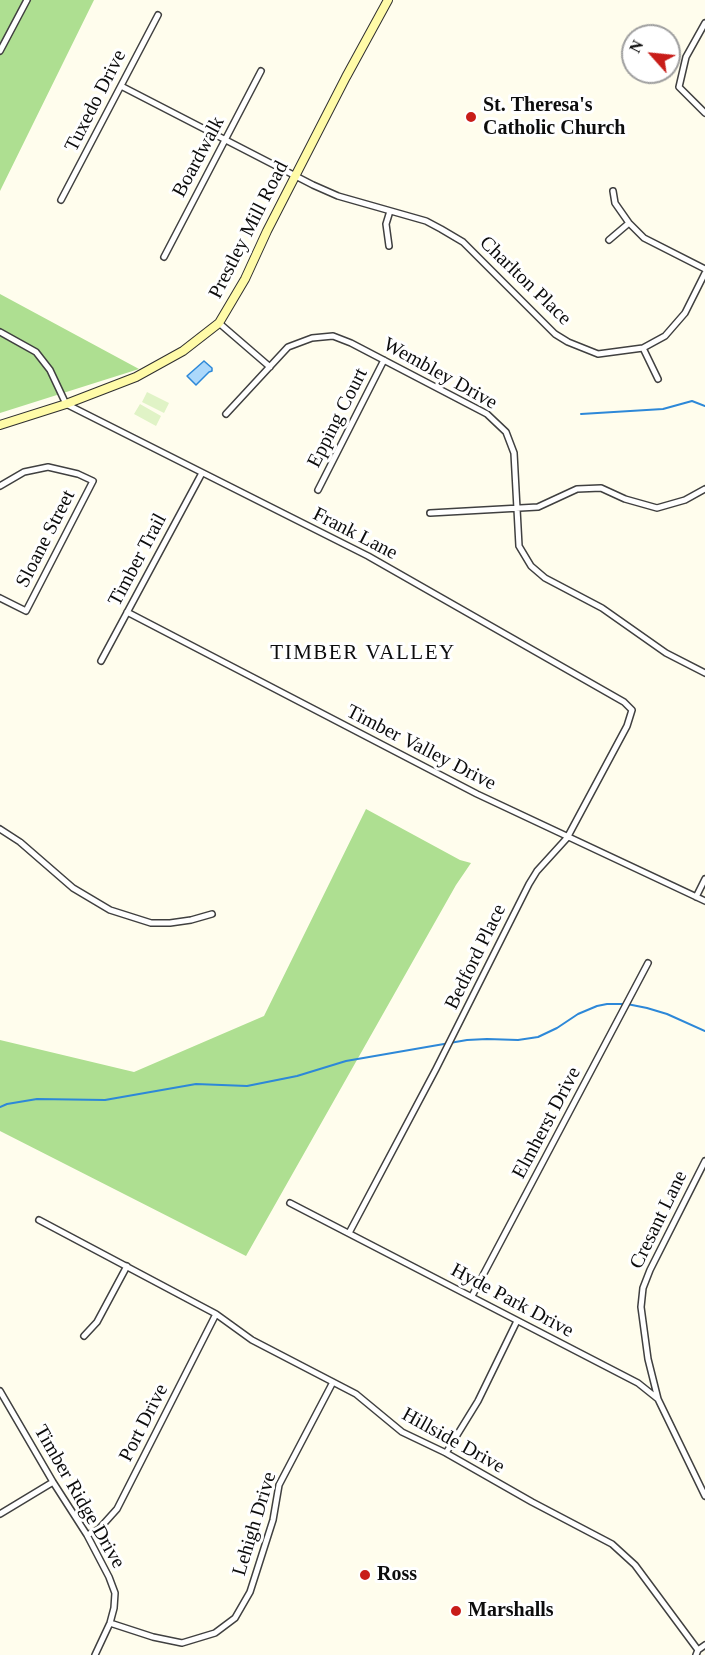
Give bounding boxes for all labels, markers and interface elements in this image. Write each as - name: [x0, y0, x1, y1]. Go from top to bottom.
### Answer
- north arrow: [621, 24, 681, 84]
- text: N: [626, 37, 646, 56]
- street label: Tuxedo Drive: [60, 46, 132, 156]
- place label: St. Theresa's Catholic Church: [483, 94, 625, 141]
- marker: St. Theresa's Catholic Church: [464, 110, 478, 124]
- street label: Boardwalk: [168, 113, 230, 201]
- street label: Prestley Mill Road: [204, 157, 294, 303]
- street label: Charlton Place: [474, 231, 576, 331]
- street label: Wembley Drive: [379, 333, 501, 415]
- street label: Epping Court: [303, 364, 373, 472]
- street label: Sloane Street: [11, 486, 81, 592]
- street label: Frank Lane: [309, 503, 401, 565]
- street label: Timber Trail: [104, 510, 172, 610]
- district label: TIMBER VALLEY: [270, 640, 456, 666]
- street label: Timber Valley Drive: [342, 700, 500, 796]
- street label: Bedford Place: [440, 901, 512, 1013]
- street label: Elmherst Drive: [508, 1063, 586, 1183]
- street label: Cresant Lane: [625, 1167, 693, 1273]
- street label: Hyde Park Drive: [447, 1259, 577, 1343]
- street label: Port Drive: [114, 1380, 174, 1466]
- street label: Hillside Drive: [397, 1403, 509, 1479]
- street label: Timber Ridge Drive: [28, 1421, 130, 1573]
- street label: Lehigh Drive: [228, 1469, 282, 1579]
- place label: Ross: [377, 1563, 417, 1587]
- marker: Ross: [358, 1568, 372, 1582]
- place label: Marshalls: [468, 1599, 554, 1623]
- marker: Marshalls: [449, 1604, 463, 1618]

